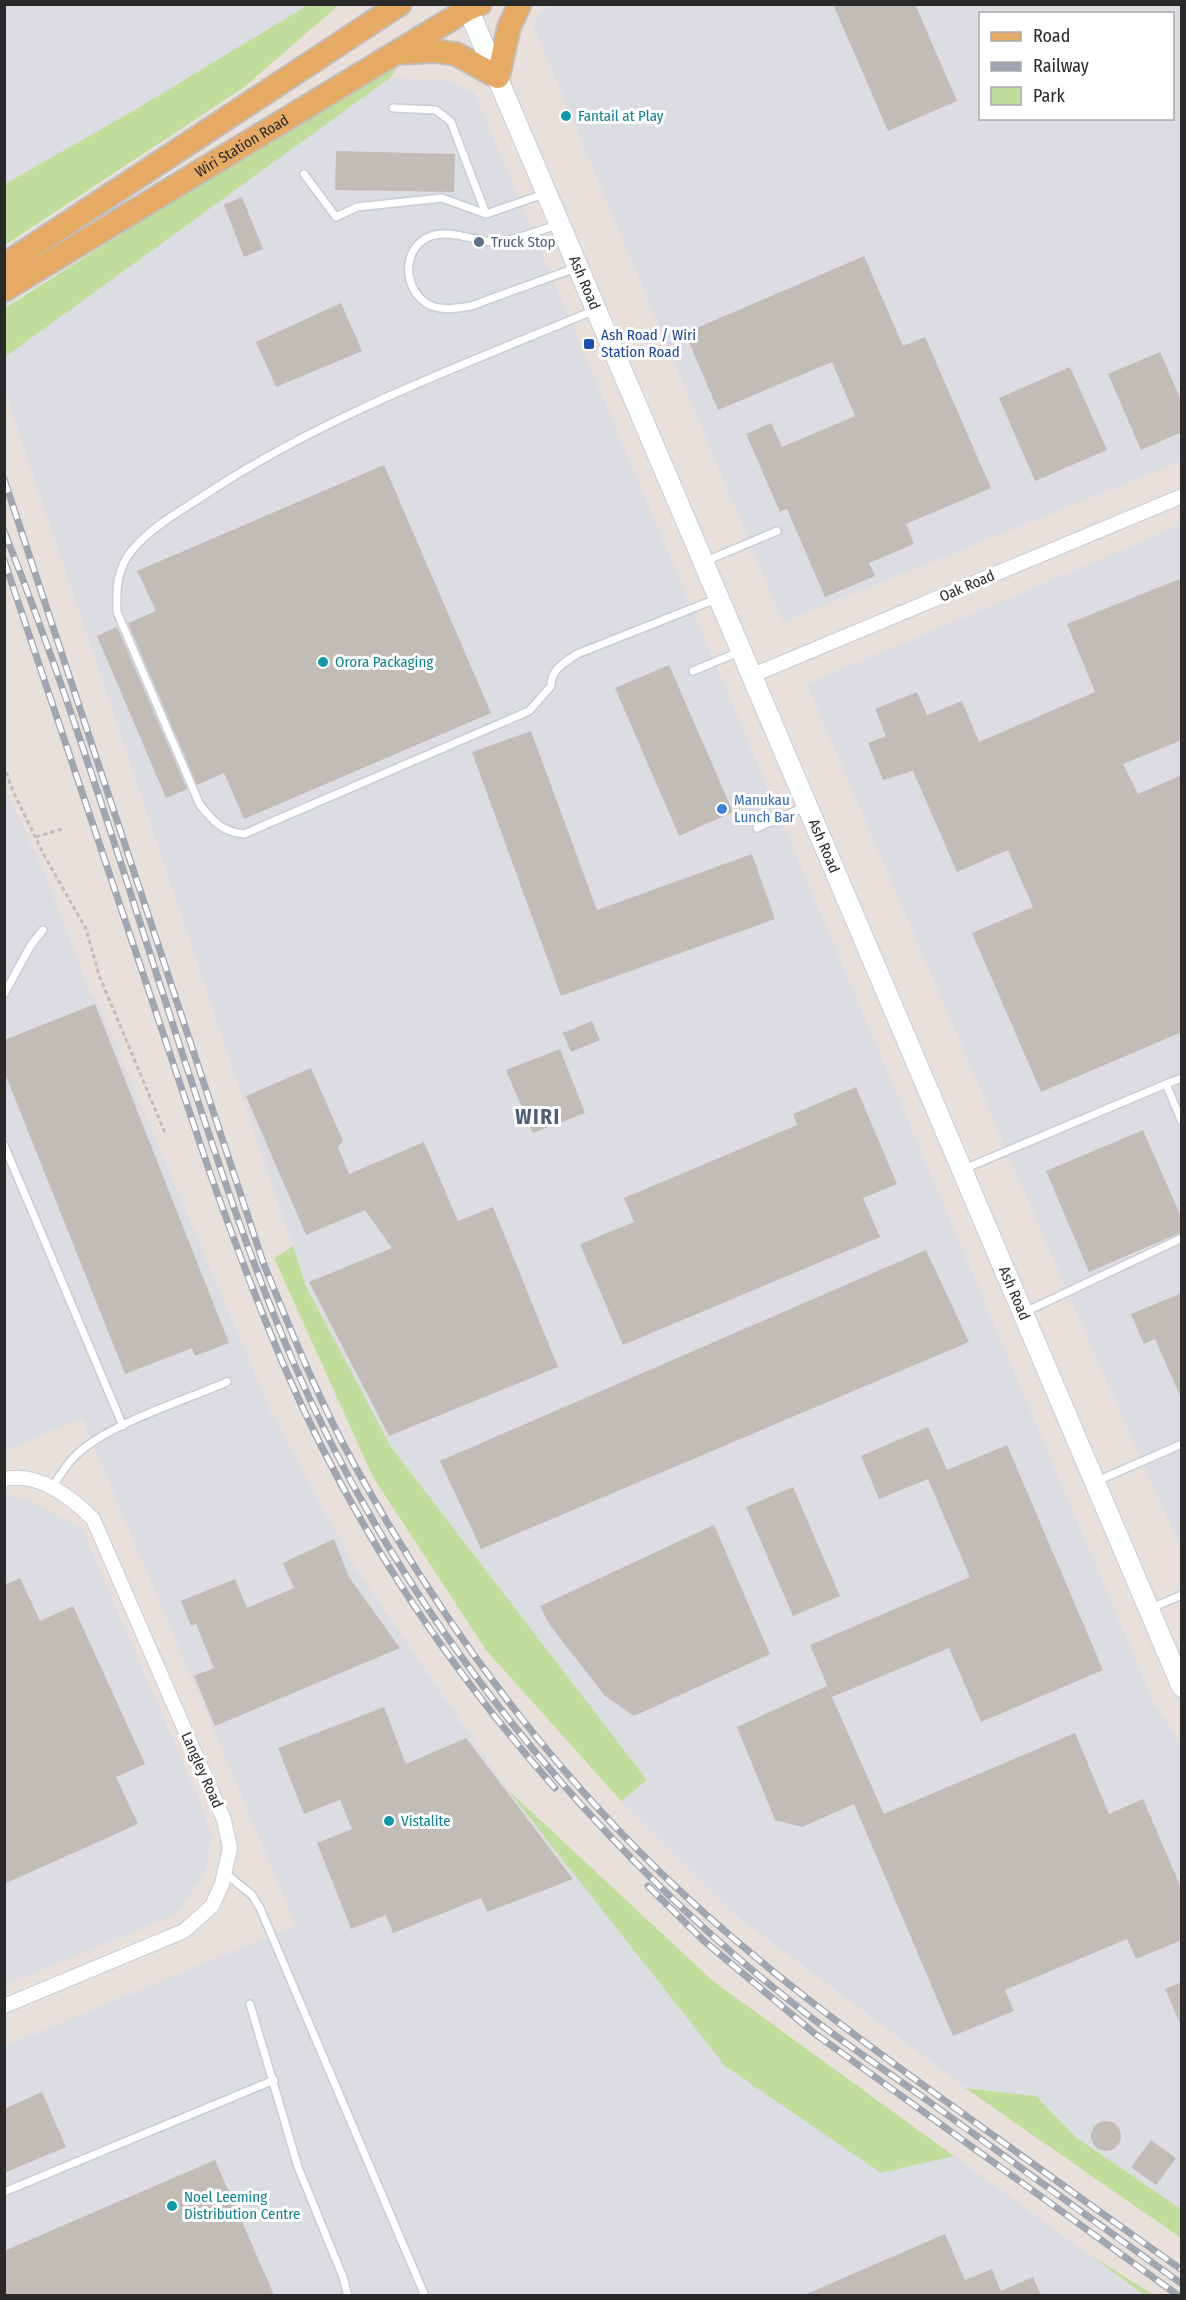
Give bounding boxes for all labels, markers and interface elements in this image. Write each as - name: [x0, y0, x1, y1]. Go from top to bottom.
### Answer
- legend: [979, 12, 1174, 120]
- text: Road: [1033, 25, 1070, 47]
- text: Railway: [1033, 55, 1089, 77]
- text: Park: [1033, 85, 1066, 107]
- place label: Fantail at Play: [578, 107, 664, 125]
- marker: Fantail at Play: [559, 109, 573, 123]
- street label: Wiri Station Road: [192, 111, 292, 181]
- place label: Truck Stop: [491, 233, 556, 251]
- marker: Truck Stop: [472, 235, 486, 249]
- street label: Ash Road: [565, 253, 604, 313]
- place label: Ash Road / Wiri Station Road: [601, 326, 696, 361]
- marker: Ash Road / Wiri Station Road: [582, 337, 596, 351]
- street label: Oak Road: [937, 566, 997, 606]
- place label: Orora Packaging: [335, 653, 433, 671]
- marker: Orora Packaging: [316, 655, 330, 669]
- place label: Manukau Lunch Bar: [734, 791, 796, 826]
- marker: Manukau Lunch Bar: [715, 802, 729, 816]
- street label: Ash Road: [805, 816, 844, 876]
- district label: WIRI: [515, 1104, 561, 1130]
- street label: Ash Road: [995, 1263, 1034, 1323]
- street label: Langley Road: [177, 1729, 227, 1811]
- place label: Vistalite: [401, 1812, 451, 1830]
- marker: Vistalite: [382, 1814, 396, 1828]
- place label: Noel Leeming Distribution Centre: [184, 2188, 300, 2223]
- marker: Noel Leeming Distribution Centre: [165, 2199, 179, 2213]

